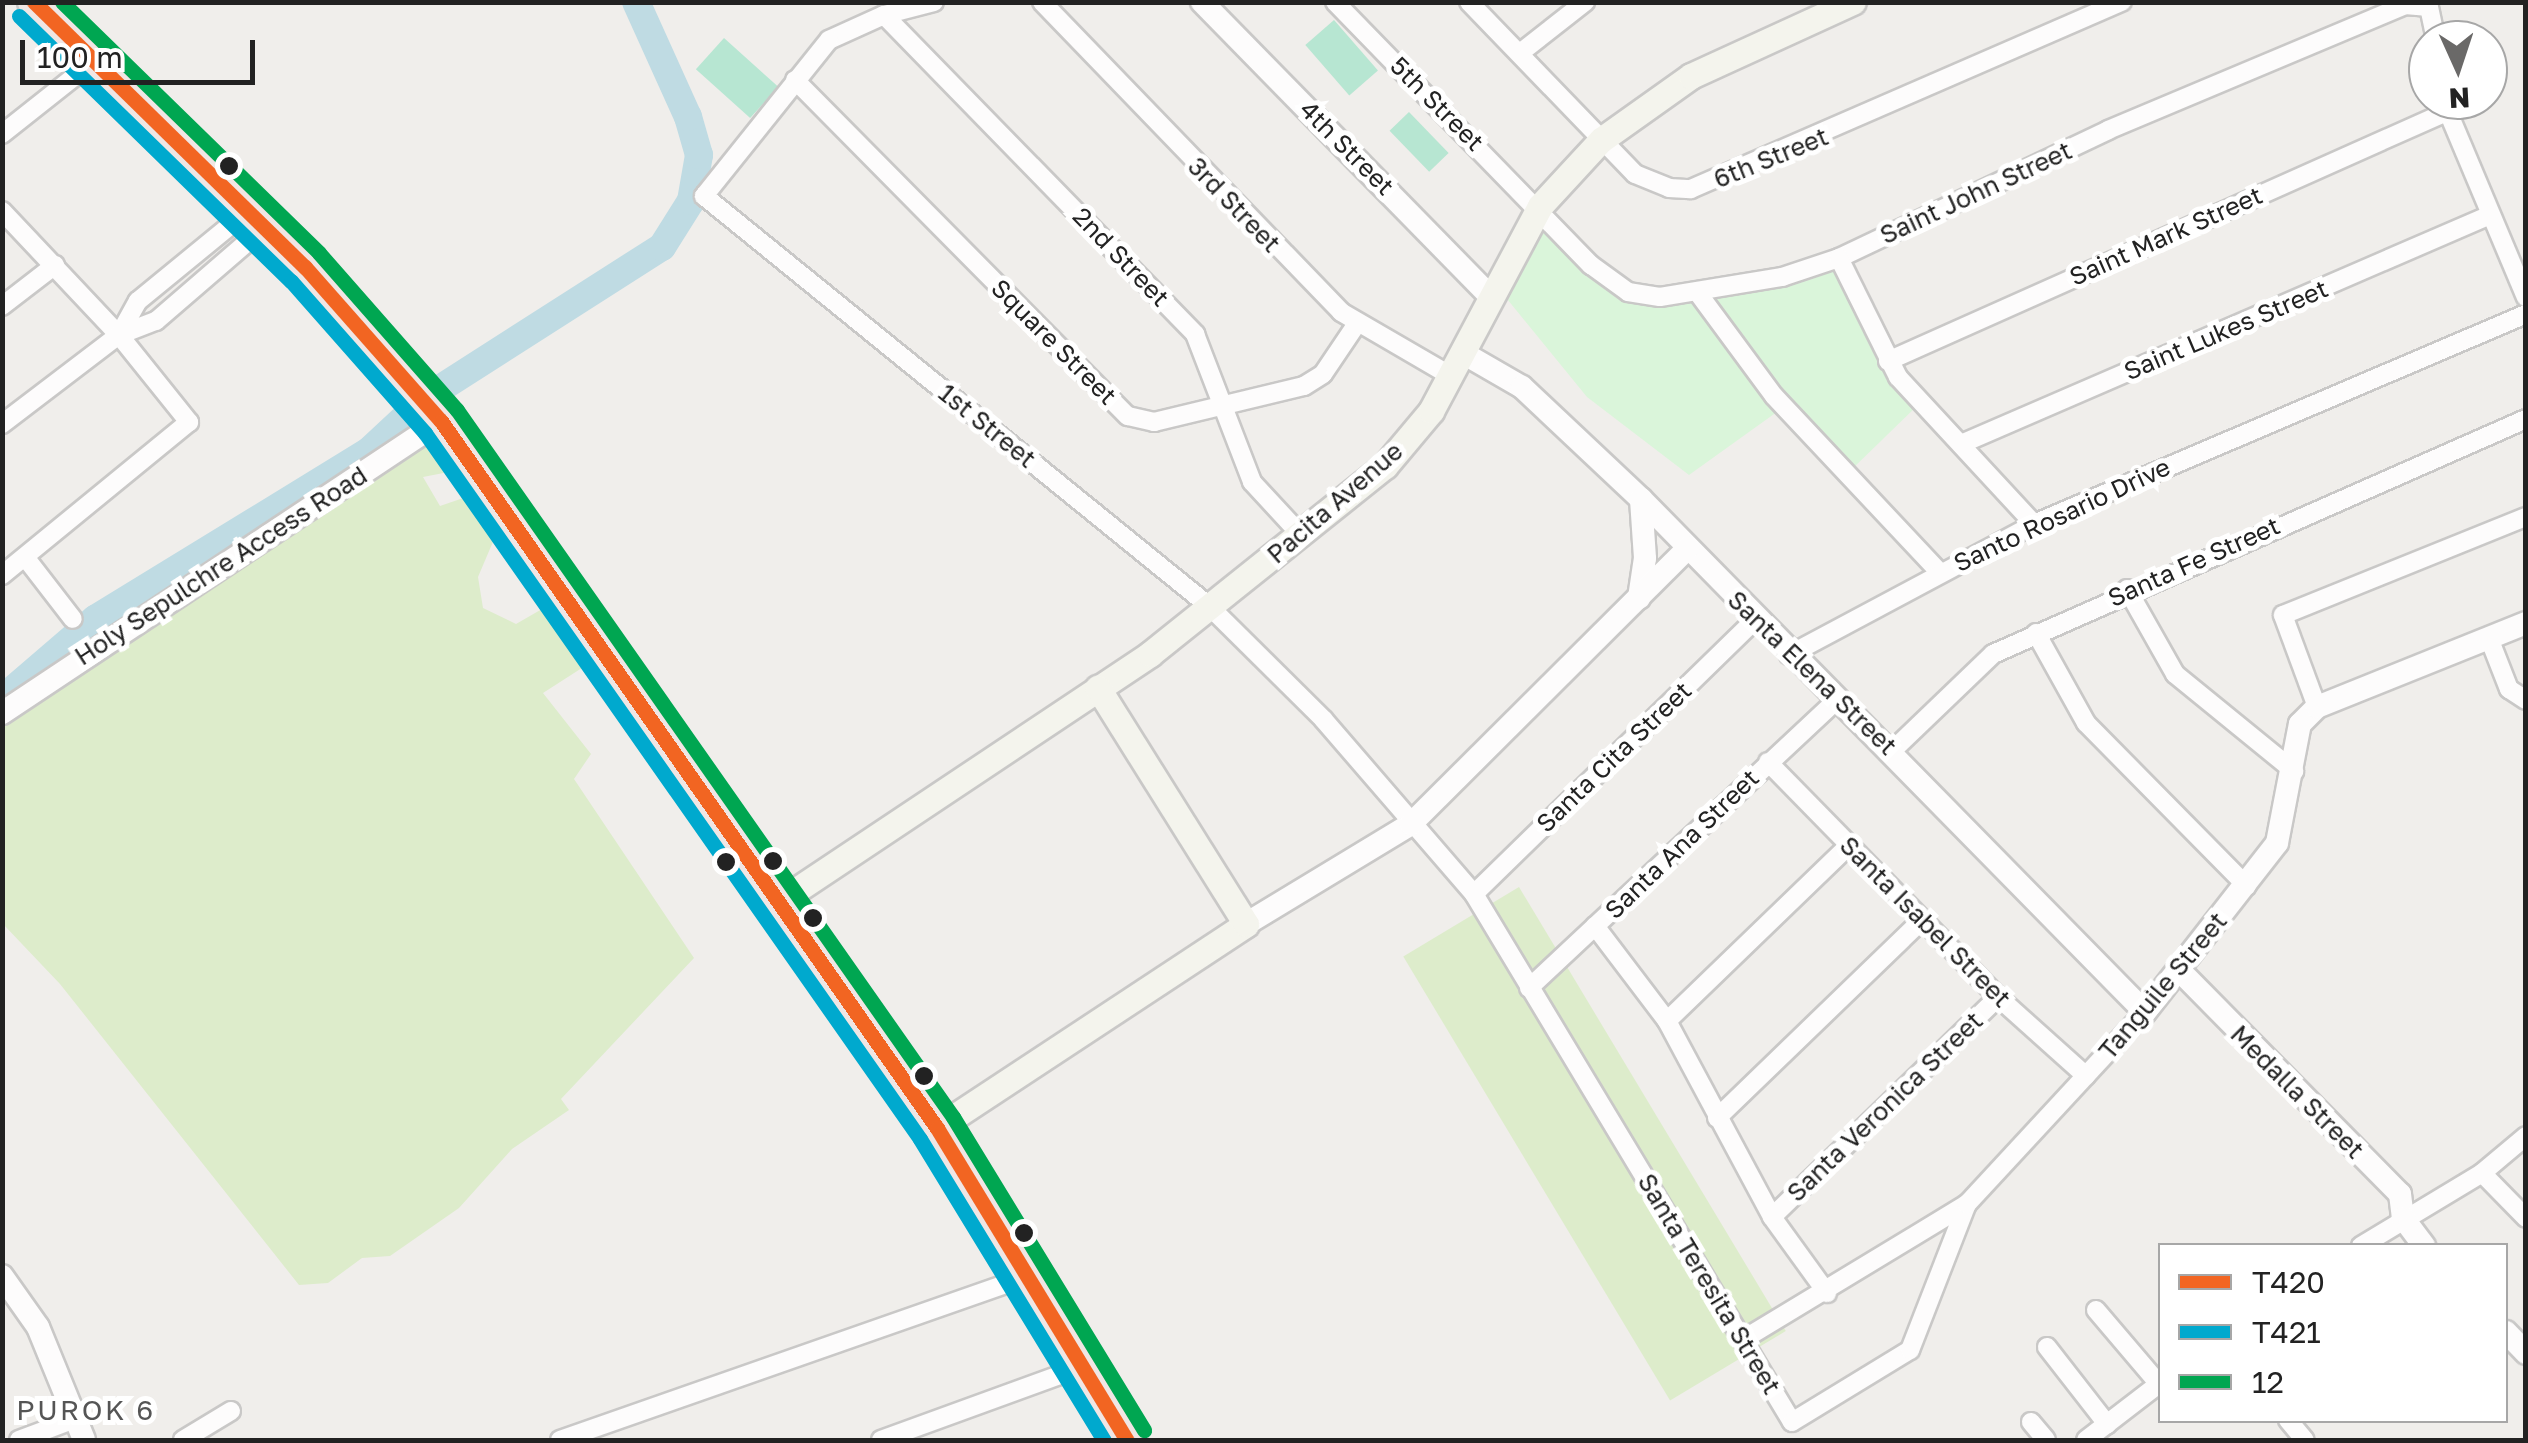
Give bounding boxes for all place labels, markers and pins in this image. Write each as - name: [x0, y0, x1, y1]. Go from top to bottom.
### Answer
- unlabelled marker: [219, 156, 239, 176]
- unlabelled marker: [763, 851, 783, 871]
- unlabelled marker: [716, 852, 736, 872]
- unlabelled marker: [803, 908, 823, 928]
- unlabelled marker: [914, 1066, 934, 1086]
- unlabelled marker: [1014, 1223, 1034, 1243]

